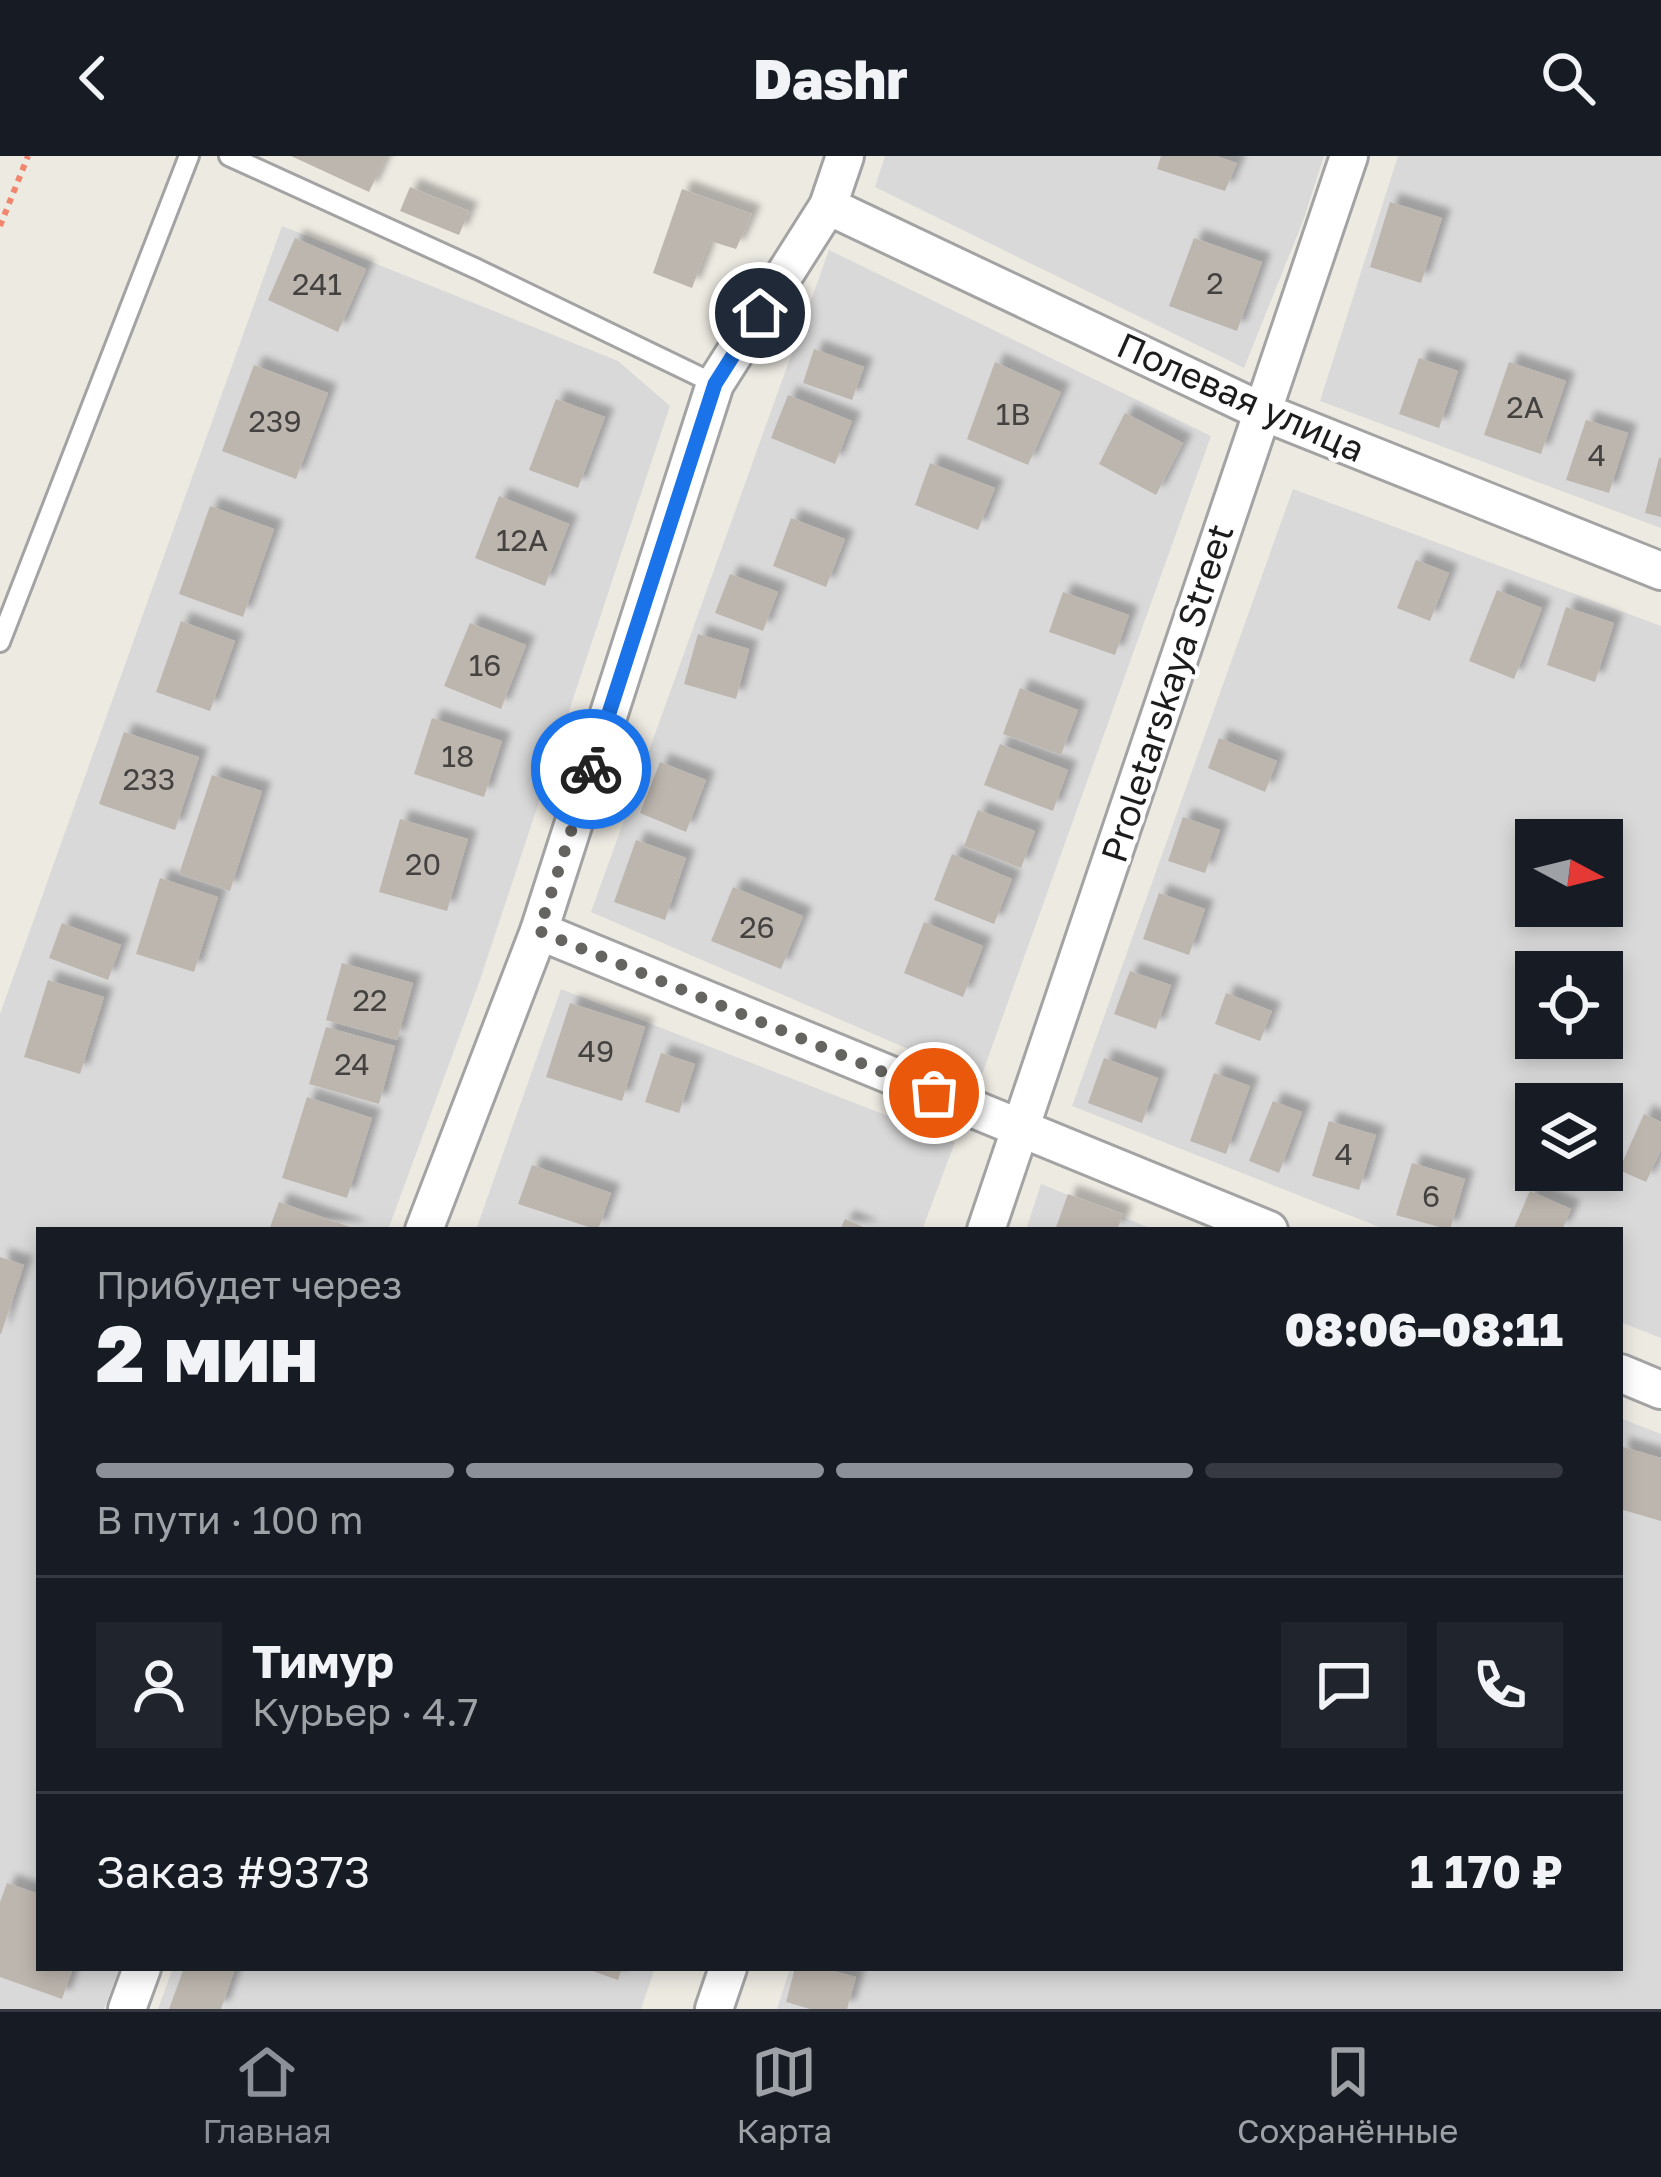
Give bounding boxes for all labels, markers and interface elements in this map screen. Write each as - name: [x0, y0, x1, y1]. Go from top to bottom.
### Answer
- icon: back: [60, 45, 126, 111]
- icon: search: [1535, 45, 1601, 111]
- text: Dashr: [753, 46, 908, 111]
- pin: [709, 262, 811, 364]
- house number: 2: [1206, 265, 1224, 301]
- house number: 241: [292, 266, 342, 302]
- icon: home: [727, 280, 793, 346]
- street label: Полевая улица: [1111, 323, 1371, 470]
- house number: 2А: [1506, 389, 1544, 425]
- house number: 1В: [996, 396, 1030, 432]
- house number: 239: [248, 403, 302, 439]
- house number: 4: [1588, 437, 1606, 473]
- street label: Proletarskaya Street: [1091, 518, 1242, 868]
- house number: 12А: [496, 522, 548, 558]
- house number: 16: [469, 647, 501, 683]
- courier: [531, 709, 651, 829]
- icon: bike: [558, 736, 624, 802]
- house number: 18: [442, 738, 474, 774]
- house number: 233: [123, 761, 175, 797]
- north arrow: [1515, 819, 1623, 927]
- map controls: [1515, 819, 1623, 1191]
- house number: 20: [405, 846, 441, 882]
- house number: 26: [739, 909, 775, 945]
- button: locate: [1515, 951, 1623, 1059]
- house number: 22: [353, 982, 387, 1018]
- house number: 49: [578, 1033, 614, 1069]
- pin: [883, 1042, 985, 1144]
- house number: 24: [334, 1046, 370, 1082]
- icon: bag: [901, 1060, 967, 1126]
- button: layers: [1515, 1083, 1623, 1191]
- house number: 4: [1335, 1136, 1353, 1172]
- house number: 6: [1422, 1178, 1440, 1214]
- text: Прибудет через: [96, 1261, 402, 1308]
- text: 08:06–08:11: [1284, 1302, 1563, 1356]
- text: 2 мин: [96, 1306, 318, 1399]
- text: В пути · 100 m: [96, 1496, 364, 1543]
- button: person: [96, 1622, 222, 1748]
- button: chat: [1281, 1622, 1407, 1748]
- button: phone: [1437, 1622, 1563, 1748]
- text: Тимур: [252, 1634, 394, 1688]
- text: Курьер · 4.7: [252, 1688, 478, 1735]
- text: Заказ #9373: [96, 1844, 370, 1898]
- text: 1 170 ₽: [1410, 1844, 1563, 1898]
- tab: Главная: [202, 2039, 332, 2150]
- tab: Карта: [737, 2039, 832, 2150]
- tab: Сохранённые: [1237, 2039, 1458, 2150]

